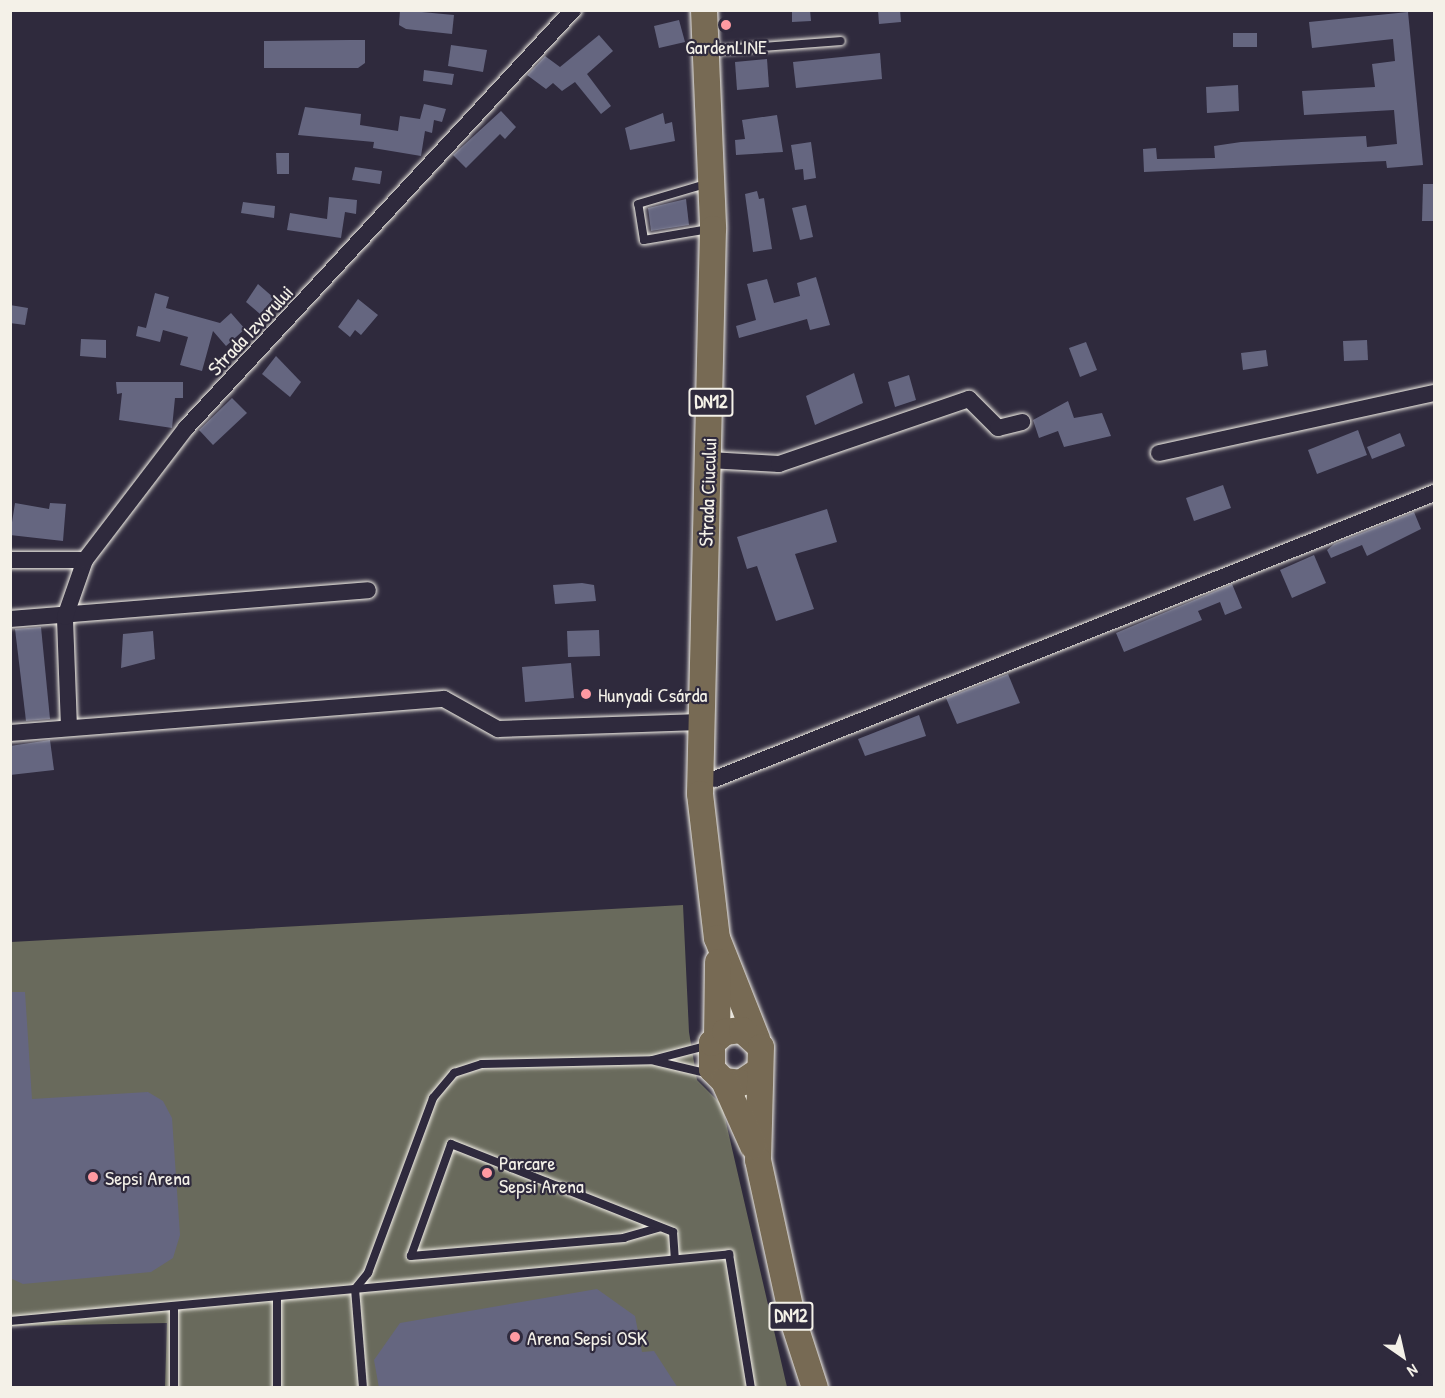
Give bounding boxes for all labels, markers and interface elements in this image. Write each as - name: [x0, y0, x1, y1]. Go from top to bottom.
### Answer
- marker: GardenLINE: [719, 18, 733, 32]
- place label: GardenLINE: [685, 34, 767, 58]
- street label: Strada Izvorului: [202, 280, 298, 380]
- road number: DN12: [687, 387, 735, 417]
- street label: Strada Ciucului: [693, 437, 721, 547]
- place label: Hunyadi Csárda: [598, 682, 707, 706]
- marker: Hunyadi Csárda: [579, 687, 593, 701]
- place label: Parcare Sepsi Arena: [499, 1150, 584, 1197]
- place label: Sepsi Arena: [105, 1165, 190, 1189]
- marker: Parcare Sepsi Arena: [480, 1166, 494, 1180]
- marker: Sepsi Arena: [86, 1170, 100, 1184]
- road number: DN12: [767, 1301, 815, 1331]
- place label: Arena Sepsi OSK: [527, 1325, 647, 1349]
- north arrow: [1373, 1326, 1433, 1386]
- marker: Arena Sepsi OSK: [508, 1330, 522, 1344]
- text: N: [1403, 1359, 1423, 1382]

